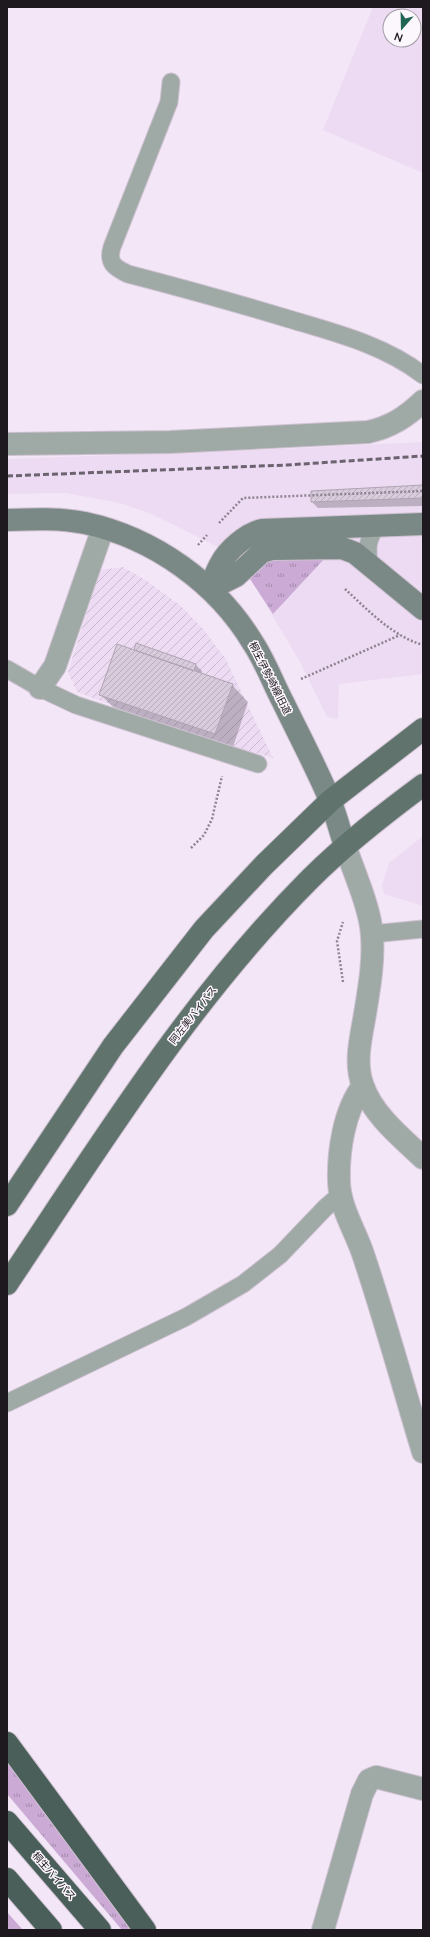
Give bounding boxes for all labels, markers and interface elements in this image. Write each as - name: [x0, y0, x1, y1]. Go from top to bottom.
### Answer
- north arrow: [382, 8, 422, 48]
- text: N: [392, 29, 405, 45]
- street label: 桐生伊勢崎線旧道: [246, 639, 294, 717]
- street label: 阿左美バイパス: [166, 983, 220, 1047]
- street label: 桐生バイパス: [29, 1849, 79, 1903]

